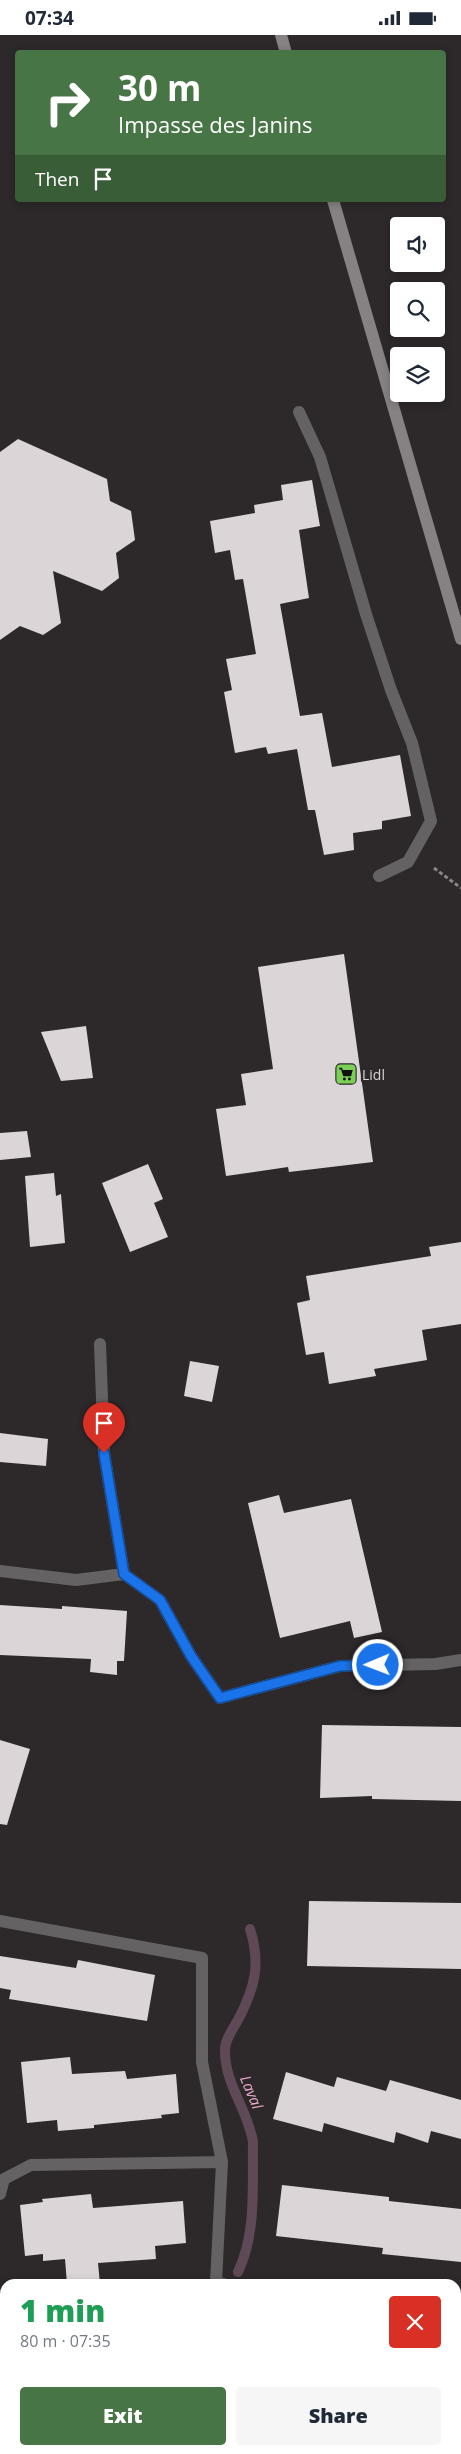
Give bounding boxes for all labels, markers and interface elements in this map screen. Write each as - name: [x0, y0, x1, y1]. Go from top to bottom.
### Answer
- text: 07:34: [25, 5, 74, 31]
- text: 30 m: [118, 64, 201, 111]
- icon: right: [35, 70, 100, 135]
- text: Impasse des Janins: [118, 109, 312, 139]
- icon: arrive: [89, 165, 117, 193]
- text: Then: [35, 166, 79, 192]
- map controls: [390, 217, 445, 402]
- button: sound: [390, 217, 445, 272]
- button: search: [390, 282, 445, 337]
- button: layers: [390, 347, 445, 402]
- supermarket icon: Lidl: [334, 1062, 358, 1086]
- place label: Lidl: [362, 1065, 385, 1084]
- pin: [83, 1402, 125, 1453]
- icon: arrive: [90, 1409, 118, 1437]
- position arrow: [351, 1638, 403, 1690]
- water label: Laval: [236, 2072, 268, 2113]
- text: 1 min: [20, 2290, 105, 2331]
- button: close: [389, 2296, 441, 2348]
- text: 80 m · 07:35: [20, 2330, 111, 2352]
- button: Exit: [20, 2387, 226, 2445]
- button: Share: [236, 2387, 441, 2445]

